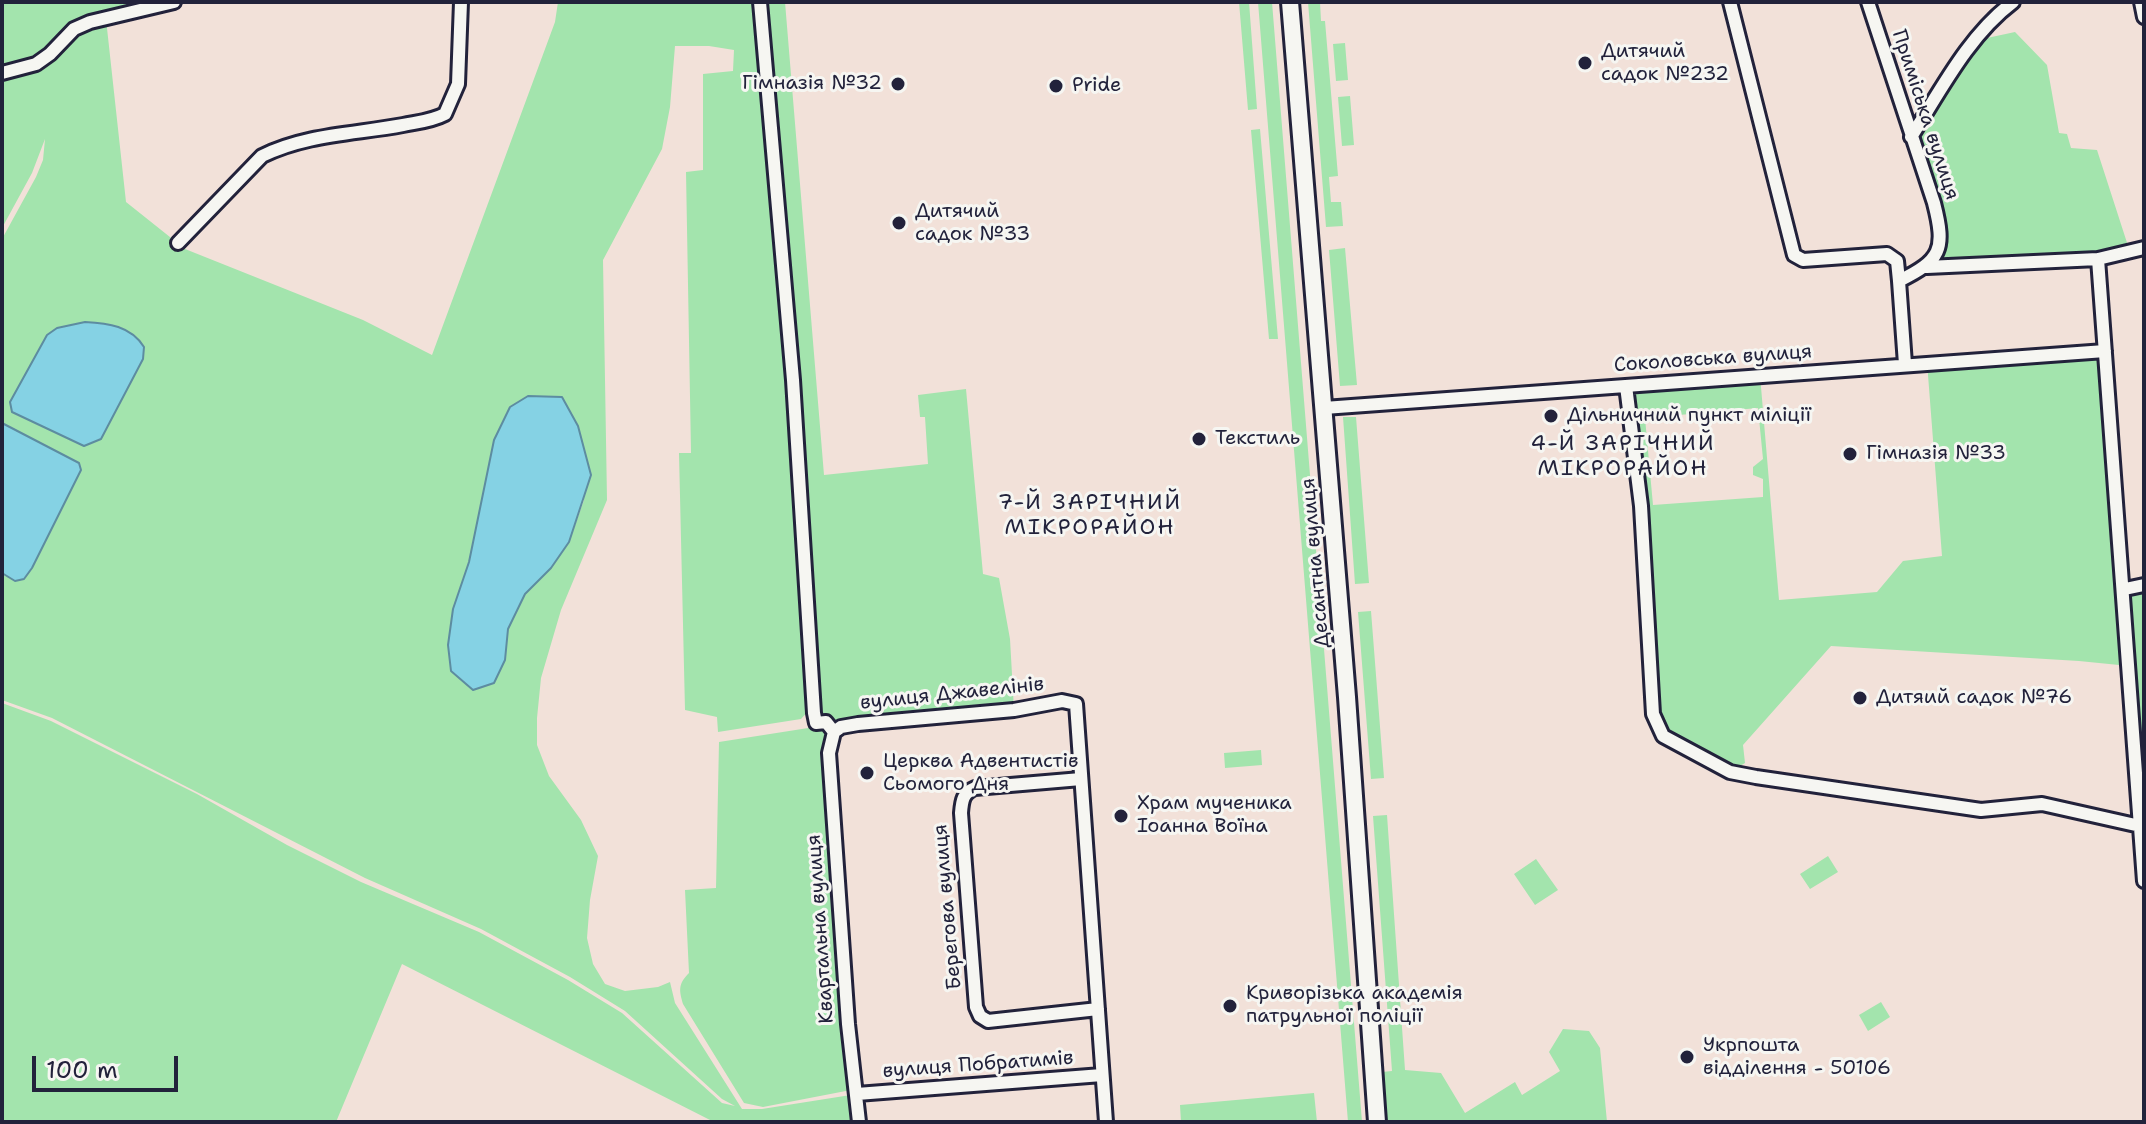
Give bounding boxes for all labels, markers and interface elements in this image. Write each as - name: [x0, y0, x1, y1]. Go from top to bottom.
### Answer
- street label: Приміська вулиця: [1886, 27, 1964, 203]
- place label: Дитячий садок №232: [1601, 40, 1729, 87]
- marker: Дитячий садок №232: [1576, 54, 1594, 72]
- place label: Гімназія №32: [742, 72, 882, 96]
- place label: Pride: [1072, 74, 1121, 98]
- marker: Гімназія №32: [889, 75, 907, 93]
- marker: Pride: [1047, 77, 1065, 95]
- place label: Дитячий садок №33: [915, 200, 1030, 247]
- marker: Дитячий садок №33: [890, 214, 908, 232]
- street label: Соколовська вулиця: [1613, 340, 1813, 378]
- place label: Дільничний пункт міліції: [1567, 404, 1811, 428]
- marker: Дільничний пункт міліції: [1542, 407, 1560, 425]
- place label: Текстиль: [1215, 427, 1300, 451]
- marker: Текстиль: [1190, 430, 1208, 448]
- district label: 4-Й ЗАРІЧНИЙ МІКРОРАЙОН: [1530, 431, 1716, 482]
- place label: Гімназія №33: [1866, 442, 2006, 466]
- marker: Гімназія №33: [1841, 445, 1859, 463]
- street label: Десантна вулиця: [1297, 477, 1335, 649]
- district label: 7-Й ЗАРІЧНИЙ МІКРОРАЙОН: [998, 490, 1182, 542]
- street label: вулиця Джавелінів: [859, 672, 1045, 716]
- place label: Дитяий садок №76: [1876, 686, 2072, 710]
- marker: Дитяий садок №76: [1851, 689, 1869, 707]
- place label: Церква Адвентистів Сьомого Дня: [883, 750, 1079, 797]
- marker: Церква Адвентистів Сьомого Дня: [858, 764, 876, 782]
- place label: Храм мученика Іоанна Воїна: [1137, 792, 1292, 839]
- marker: Храм мученика Іоанна Воїна: [1112, 807, 1130, 825]
- street label: Берегова вулиця: [929, 823, 967, 991]
- street label: Квартальна вулиця: [802, 834, 840, 1024]
- place label: Криворізька академія патрульної поліції: [1246, 982, 1463, 1029]
- marker: Криворізька академія патрульної поліції: [1221, 997, 1239, 1015]
- place label: Укрпошта відділення - 50106: [1703, 1034, 1891, 1081]
- scale bar: [36, 1040, 182, 1090]
- street label: вулиця Побратимів: [882, 1046, 1074, 1084]
- marker: Укрпошта відділення - 50106: [1678, 1048, 1696, 1066]
- text: 100 m: [46, 1054, 118, 1086]

